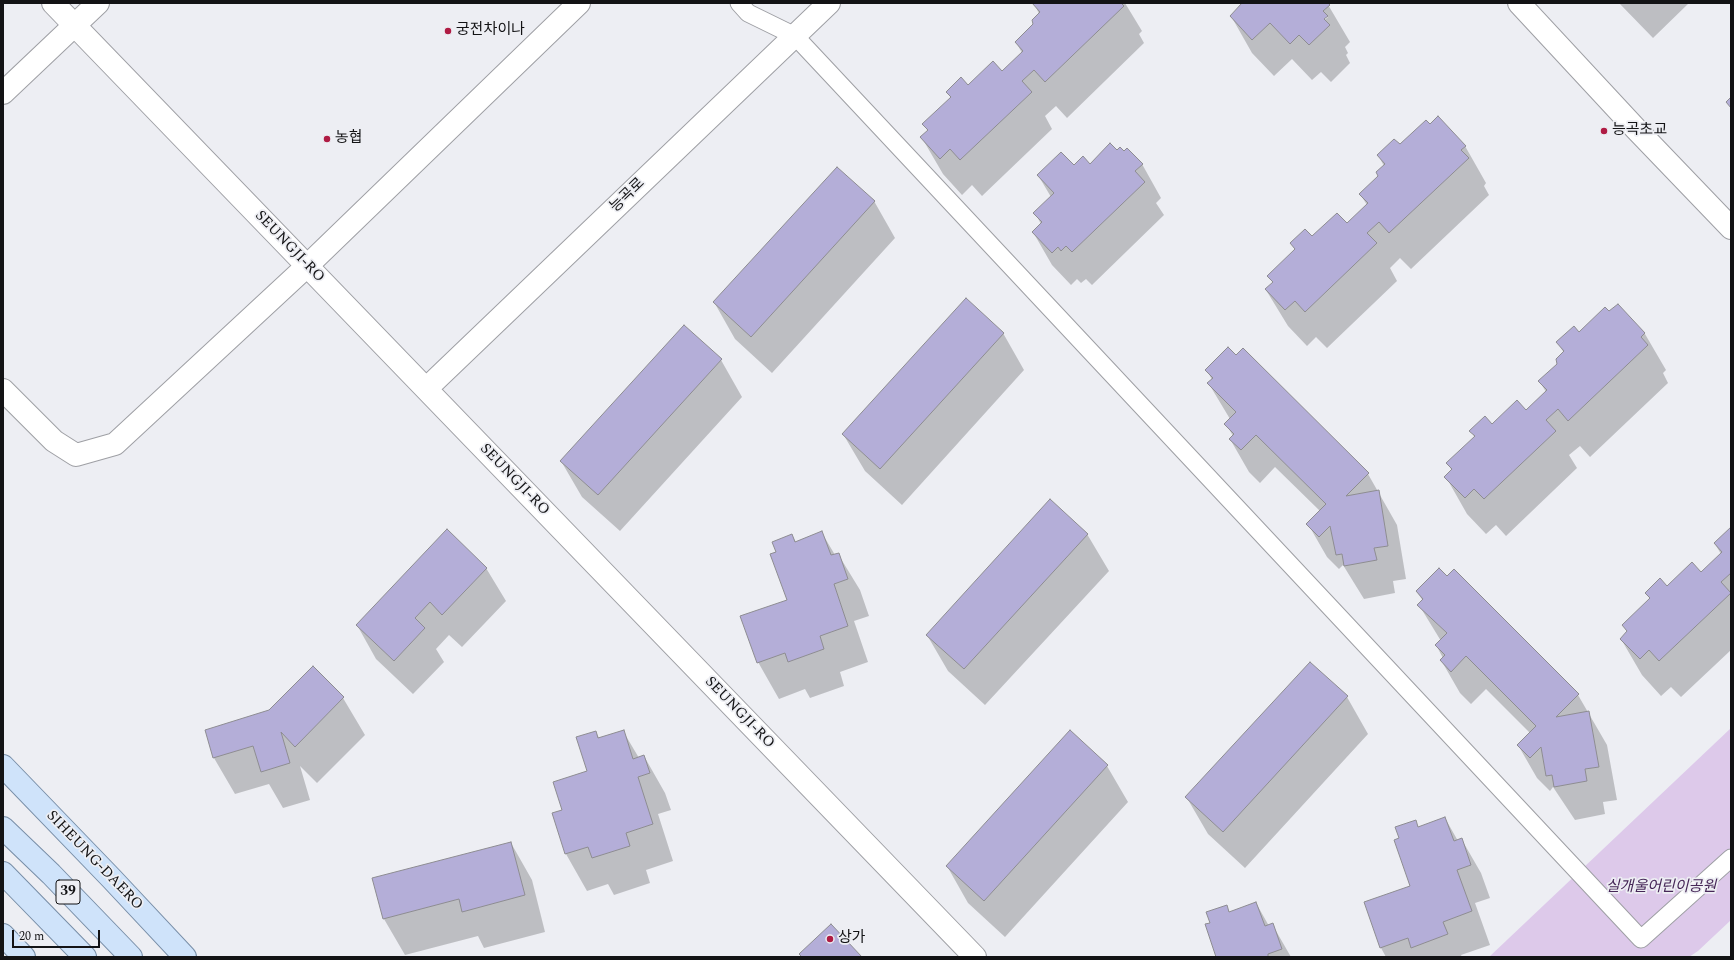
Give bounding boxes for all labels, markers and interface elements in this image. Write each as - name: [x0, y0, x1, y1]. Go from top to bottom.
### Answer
- place label: 궁전차이나: [456, 22, 525, 40]
- marker: 궁전차이나: [443, 26, 453, 36]
- place label: 능곡초교: [1612, 122, 1667, 140]
- marker: 능곡초교: [1599, 126, 1609, 136]
- place label: 농협: [335, 130, 363, 148]
- marker: 농협: [322, 134, 332, 144]
- street label: 능곡로: [607, 175, 649, 217]
- street label: SEUNGJI-RO: [250, 207, 328, 287]
- street label: SEUNGJI-RO: [475, 440, 553, 520]
- street label: SEUNGJI-RO: [700, 673, 778, 753]
- street label: SIHEUNG-DAERO: [42, 808, 146, 914]
- park label: 실개울어린이공원: [1606, 879, 1716, 897]
- road number: 39: [56, 880, 80, 904]
- scale bar: [14, 922, 102, 948]
- text: 20 m: [19, 927, 44, 946]
- place label: 상가: [838, 930, 866, 948]
- marker: 상가: [825, 934, 835, 944]

